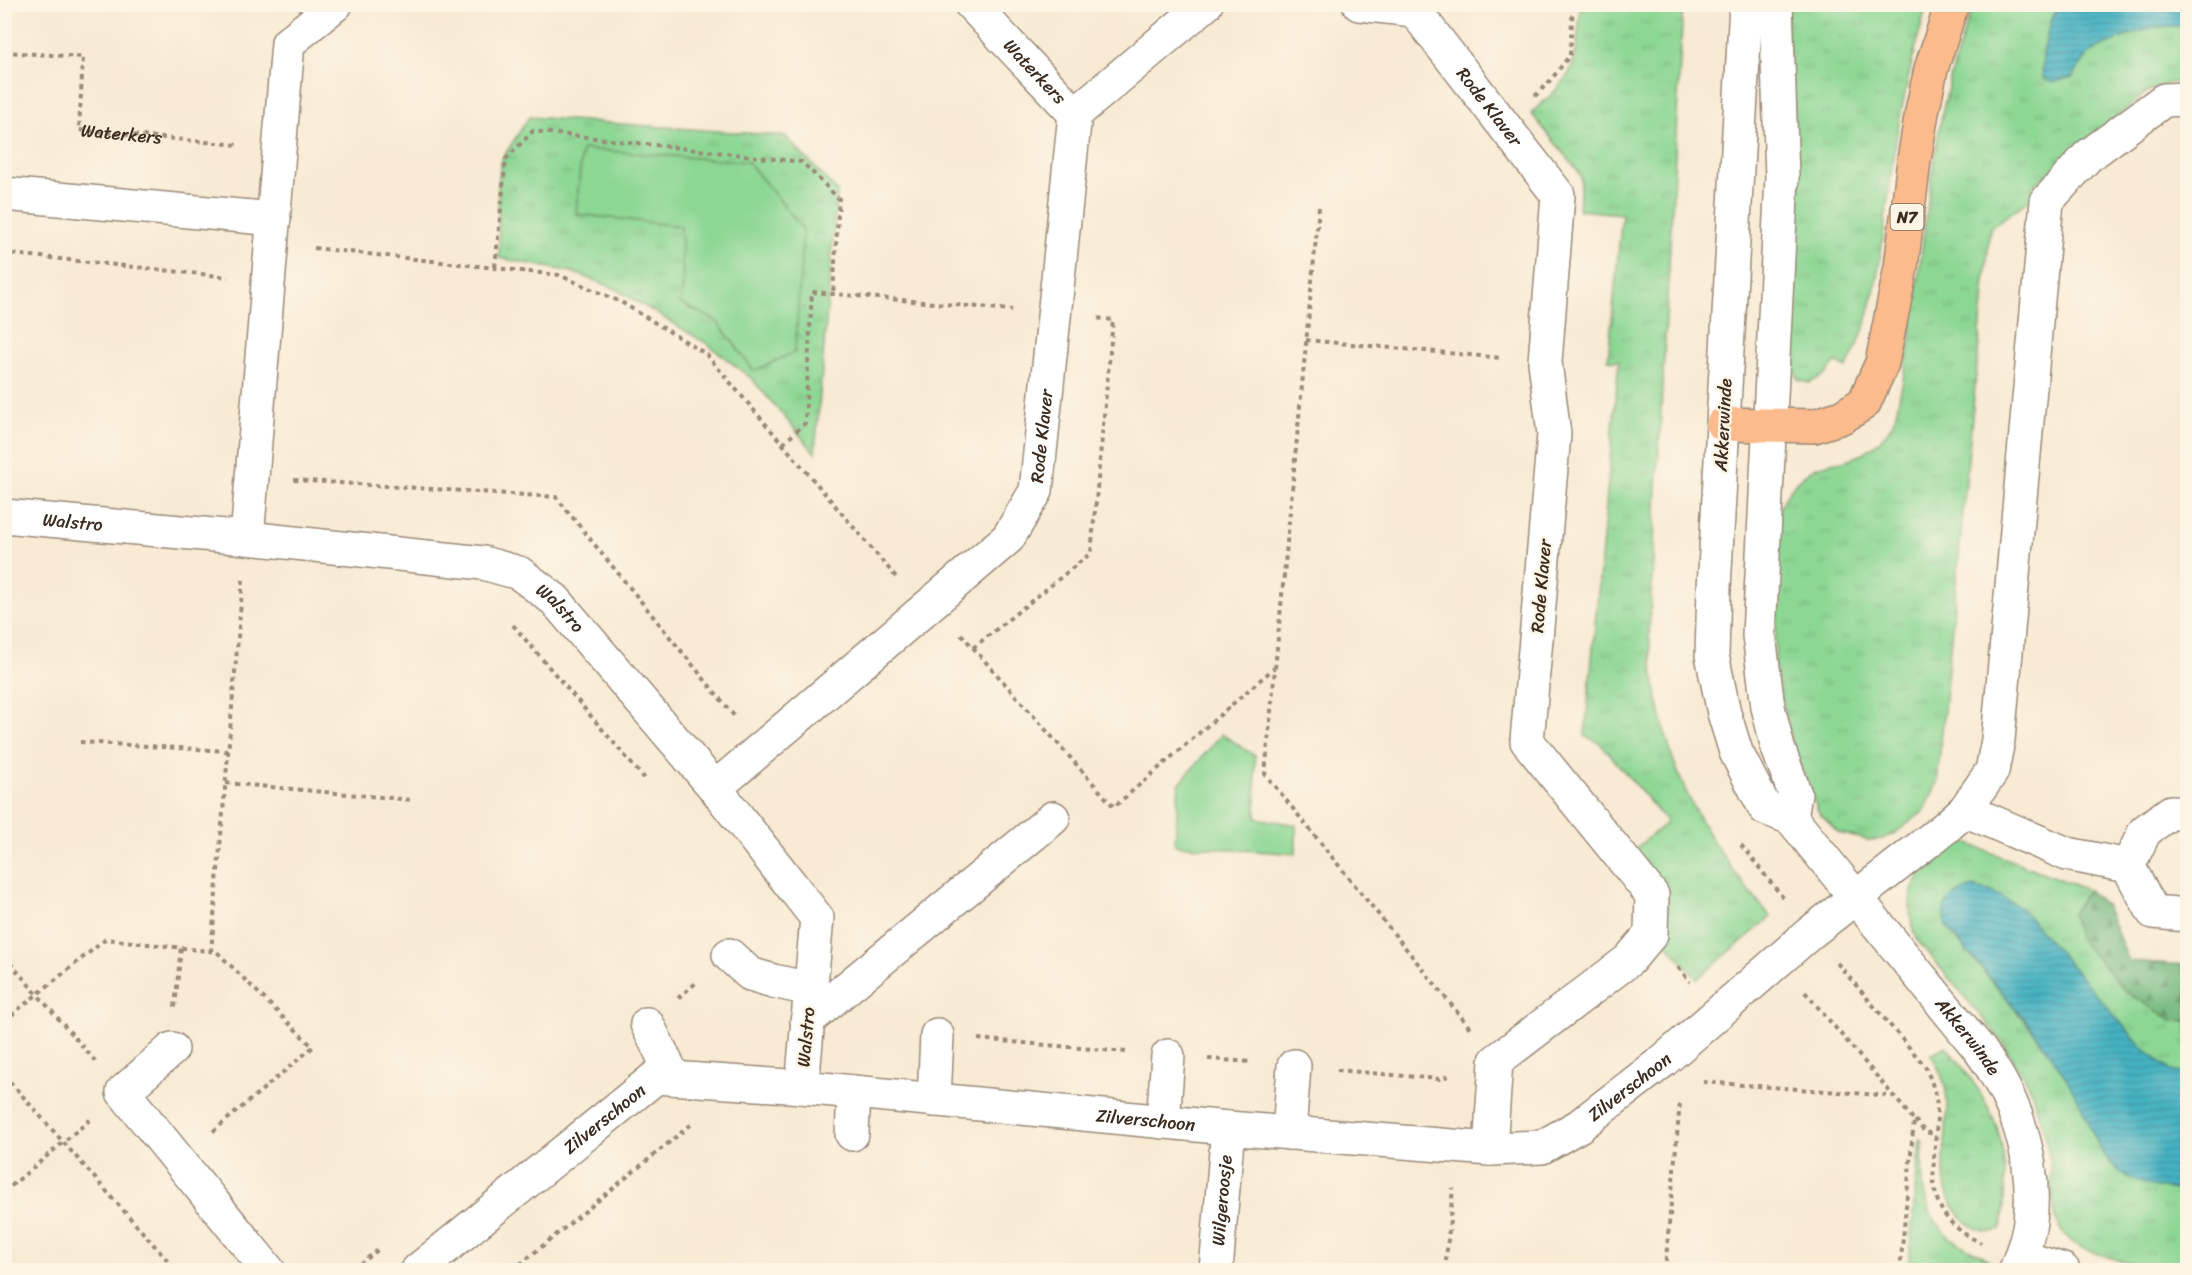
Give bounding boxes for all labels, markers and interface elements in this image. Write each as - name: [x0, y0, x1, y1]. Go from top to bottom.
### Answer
- street label: Waterkers: [995, 31, 1075, 113]
- street label: Rode Klaver: [1448, 60, 1532, 155]
- street label: Waterkers: [80, 114, 164, 154]
- road number: N7: [1890, 204, 1924, 230]
- street label: Akkerwinde: [1705, 377, 1741, 473]
- street label: Rode Klaver: [1021, 386, 1063, 484]
- street label: Walstro: [41, 504, 104, 541]
- street label: Rode Klaver: [1521, 536, 1561, 634]
- street label: Walstro: [529, 575, 593, 640]
- street label: Akkerwinde: [1926, 989, 2009, 1082]
- street label: Walstro: [787, 1006, 825, 1068]
- street label: Zilverschoon: [1580, 1044, 1679, 1130]
- street label: Zilverschoon: [556, 1075, 653, 1163]
- street label: Zilverschoon: [1095, 1099, 1197, 1141]
- street label: Wilgeroosje: [1202, 1153, 1242, 1247]

